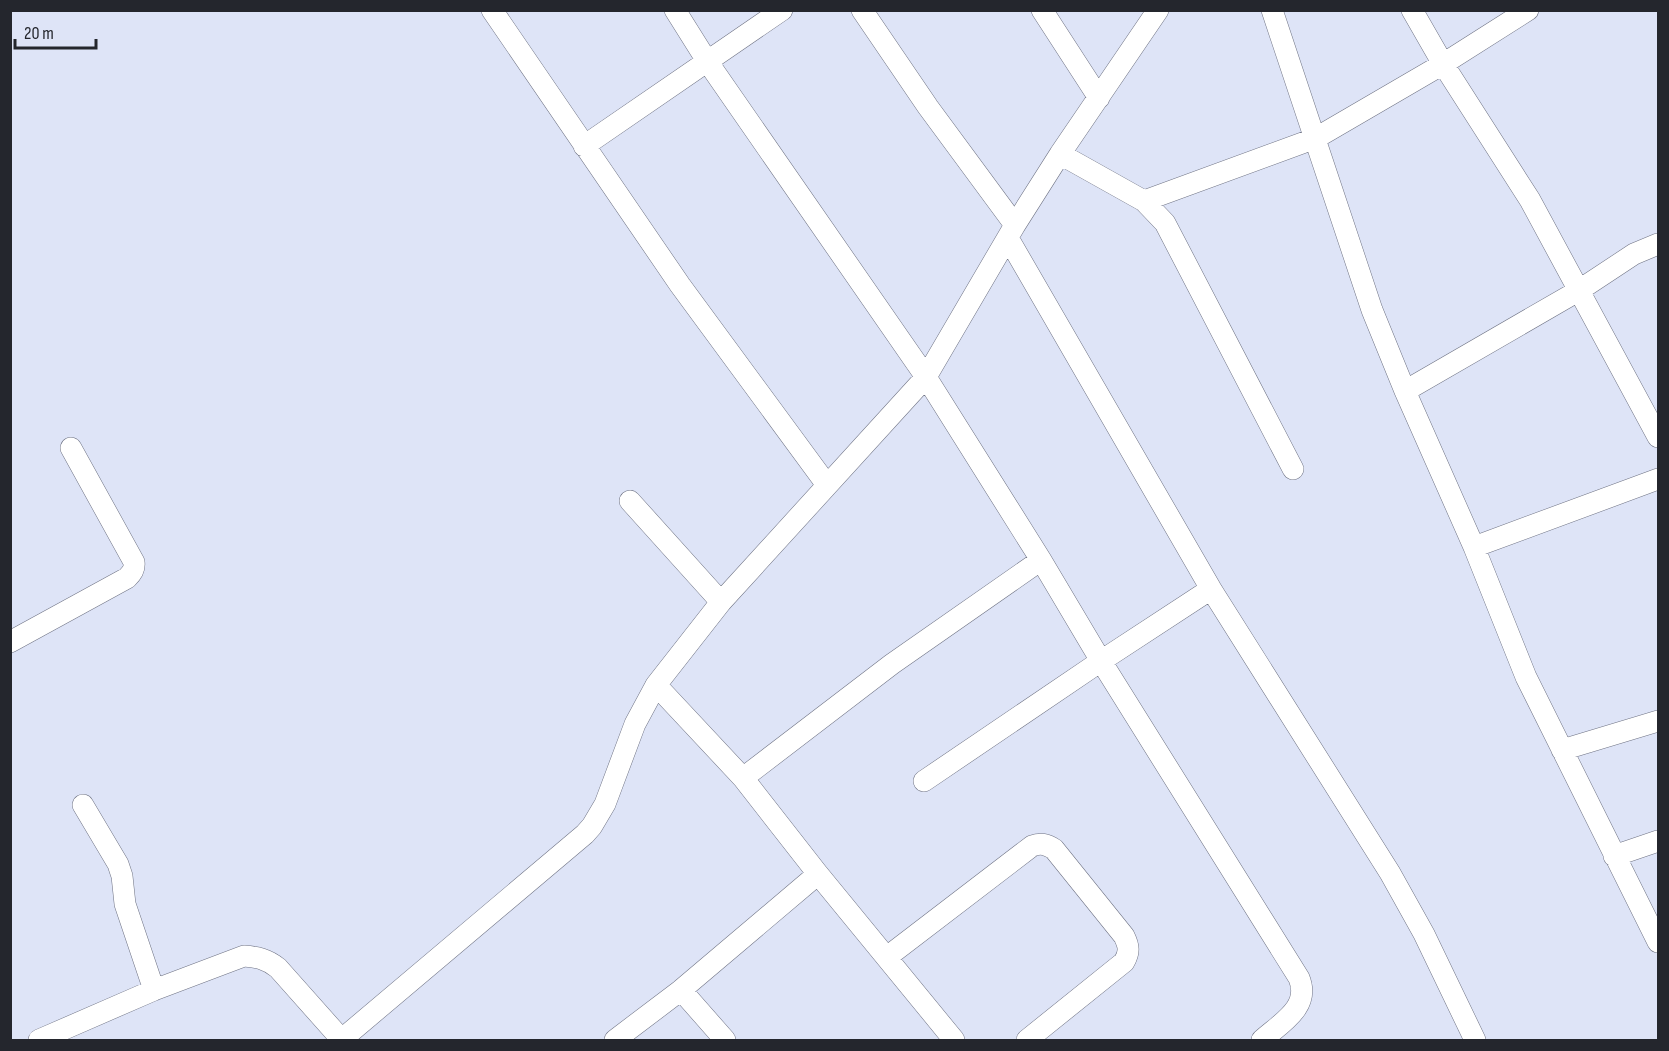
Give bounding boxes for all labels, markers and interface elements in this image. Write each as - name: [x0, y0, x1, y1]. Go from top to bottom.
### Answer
- scale bar: [15, 12, 96, 50]
- text: 20 m: [24, 23, 54, 44]

